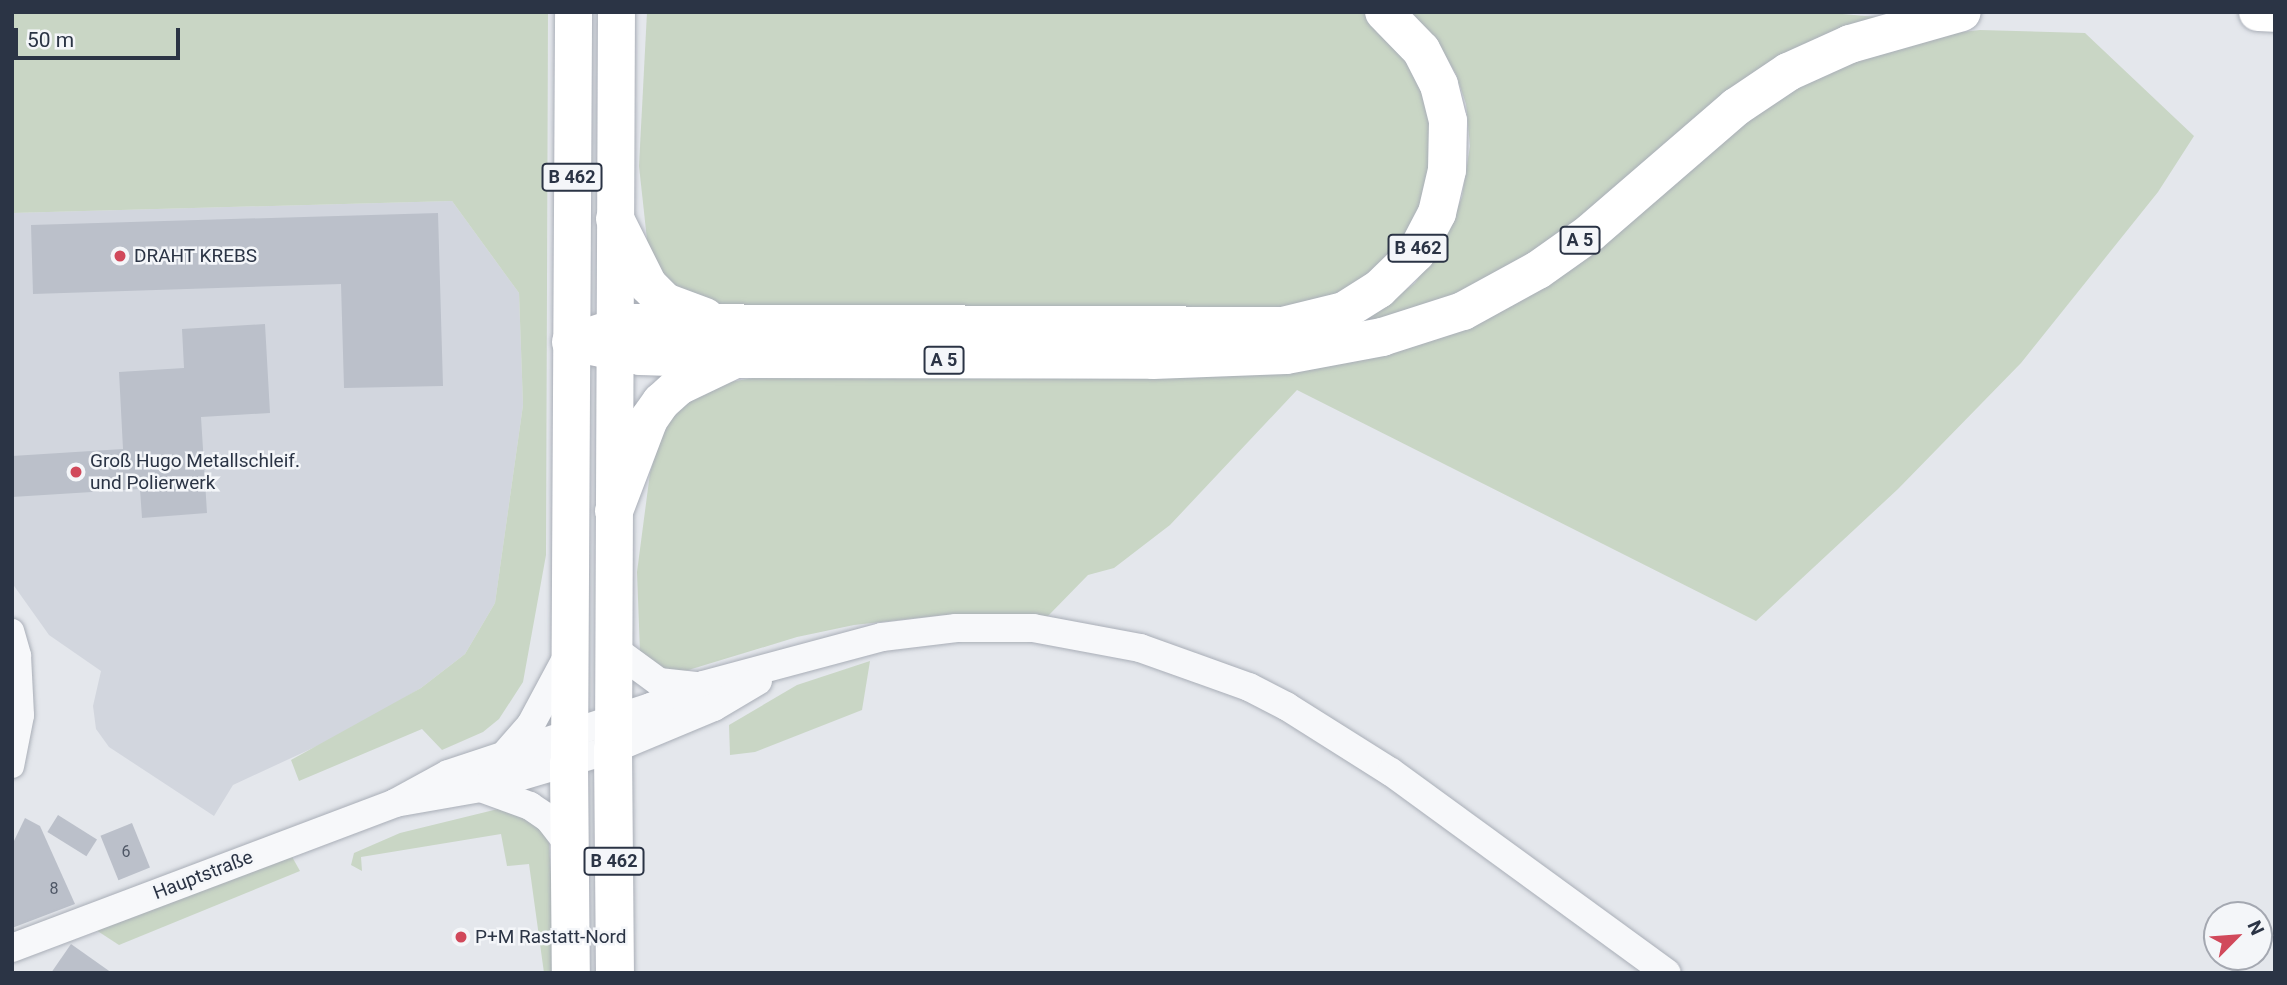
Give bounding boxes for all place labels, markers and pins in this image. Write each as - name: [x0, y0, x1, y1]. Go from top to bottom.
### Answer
- place label: DRAHT KREBS: [134, 245, 257, 267]
- marker: DRAHT KREBS: [112, 248, 128, 264]
- place label: Groß Hugo Metallschleif. und Polierwerk: [90, 450, 300, 494]
- marker: Groß Hugo Metallschleif. und Polierwerk: [68, 464, 84, 480]
- place label: P+M Rastatt-Nord: [475, 926, 627, 948]
- marker: P+M Rastatt-Nord: [453, 929, 469, 945]

